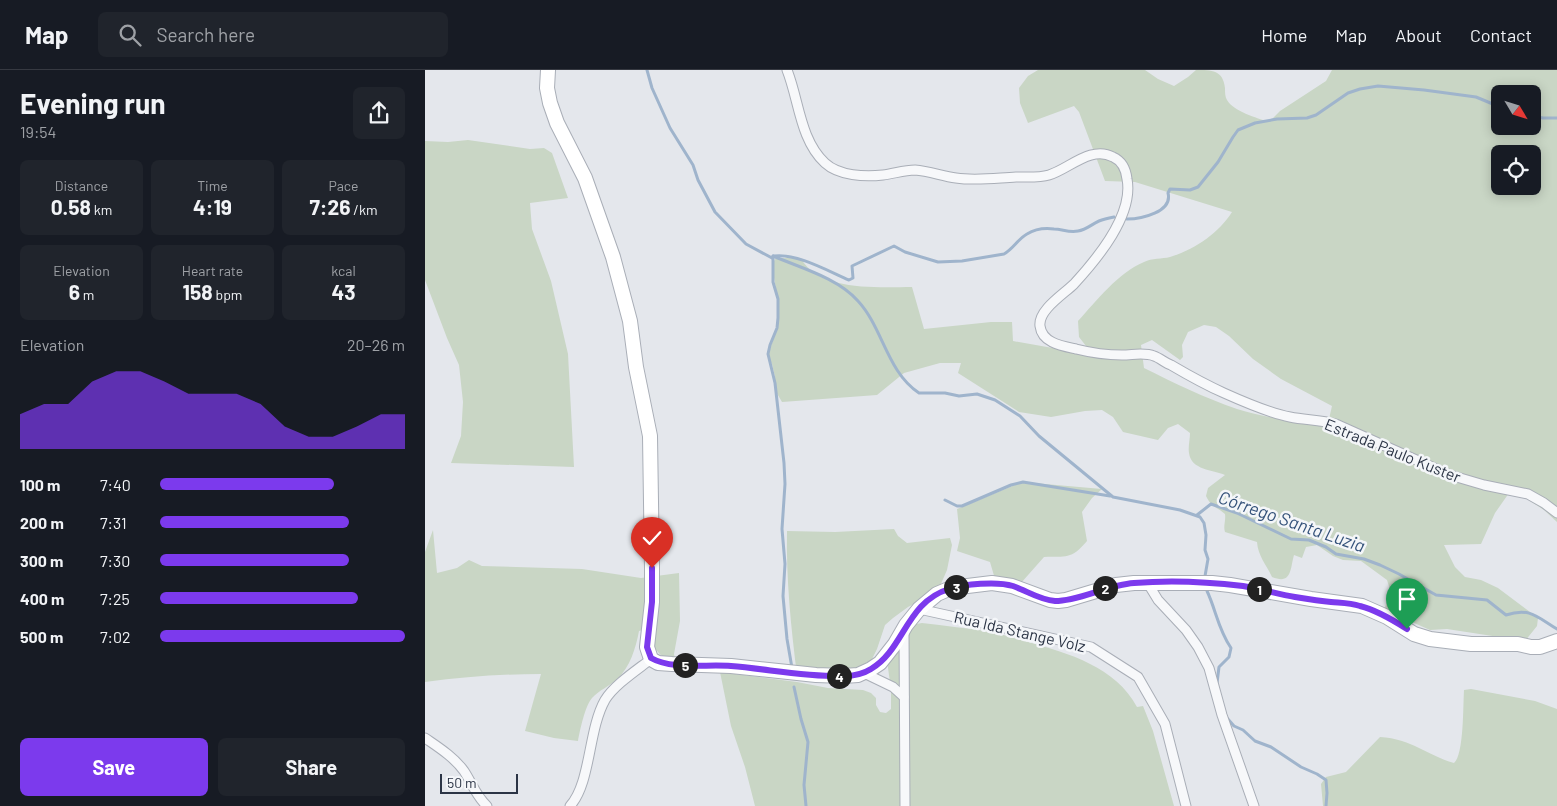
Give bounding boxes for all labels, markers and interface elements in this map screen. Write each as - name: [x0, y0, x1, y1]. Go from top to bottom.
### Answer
- search box: [98, 12, 448, 57]
- text: Map: [25, 20, 68, 49]
- icon: search: [116, 21, 144, 49]
- text: Search here: [156, 23, 255, 46]
- text: Home: [1261, 24, 1307, 46]
- text: Map: [1335, 24, 1367, 46]
- text: About: [1395, 24, 1442, 46]
- text: Contact: [1470, 24, 1532, 46]
- north arrow: [1491, 85, 1541, 135]
- map controls: [1491, 85, 1541, 195]
- text: Evening run: [20, 86, 166, 120]
- button: share: [353, 87, 405, 139]
- text: 19:54: [20, 122, 56, 141]
- button: locate: [1491, 145, 1541, 195]
- text: Distance: [55, 177, 108, 194]
- text: Time: [197, 177, 228, 194]
- text: Pace: [328, 177, 359, 194]
- text: 0.58: [51, 194, 91, 219]
- text: 4:19: [193, 194, 232, 219]
- text: 7:26: [309, 194, 351, 219]
- text: km: [91, 201, 112, 218]
- text: /km: [351, 201, 378, 218]
- text: Elevation: [53, 262, 110, 279]
- text: Heart rate: [182, 262, 243, 279]
- text: kcal: [331, 262, 356, 279]
- text: 6: [69, 279, 80, 304]
- text: 158: [183, 279, 213, 304]
- text: 43: [331, 279, 356, 304]
- text: m: [80, 286, 94, 303]
- text: bpm: [213, 286, 242, 303]
- text: Elevation: [20, 335, 84, 354]
- text: 20–26 m: [347, 335, 405, 354]
- street label: Estrada Paulo Kuster: [1322, 414, 1464, 486]
- text: 100 m: [20, 475, 60, 494]
- text: 7:40: [100, 475, 131, 494]
- water label: Córrego Santa Luzia: [1216, 486, 1368, 556]
- text: 200 m: [20, 513, 64, 532]
- text: 7:31: [100, 513, 127, 532]
- pin: [631, 517, 673, 568]
- icon: check: [638, 524, 666, 552]
- text: 300 m: [20, 551, 63, 570]
- text: 7:30: [100, 551, 130, 570]
- pin: 3: [943, 574, 969, 600]
- pin: 2: [1093, 576, 1117, 600]
- pin: 1: [1247, 576, 1271, 602]
- pin: [1386, 578, 1428, 629]
- text: 3: [953, 579, 960, 596]
- text: 2: [1102, 580, 1109, 597]
- text: 1: [1257, 581, 1262, 598]
- icon: arrive: [1393, 585, 1421, 613]
- text: 400 m: [20, 589, 64, 608]
- text: 7:25: [100, 589, 130, 608]
- street label: Rua Ida Stange Volz: [952, 607, 1088, 655]
- text: 500 m: [20, 627, 63, 646]
- text: 7:02: [100, 627, 131, 646]
- pin: 5: [673, 652, 697, 678]
- text: 5: [682, 657, 689, 674]
- pin: 4: [827, 664, 851, 688]
- text: 4: [835, 668, 844, 685]
- button: Save: [20, 738, 208, 796]
- button: Share: [218, 738, 405, 796]
- scale bar: [440, 771, 517, 794]
- text: 50 m: [447, 774, 476, 791]

